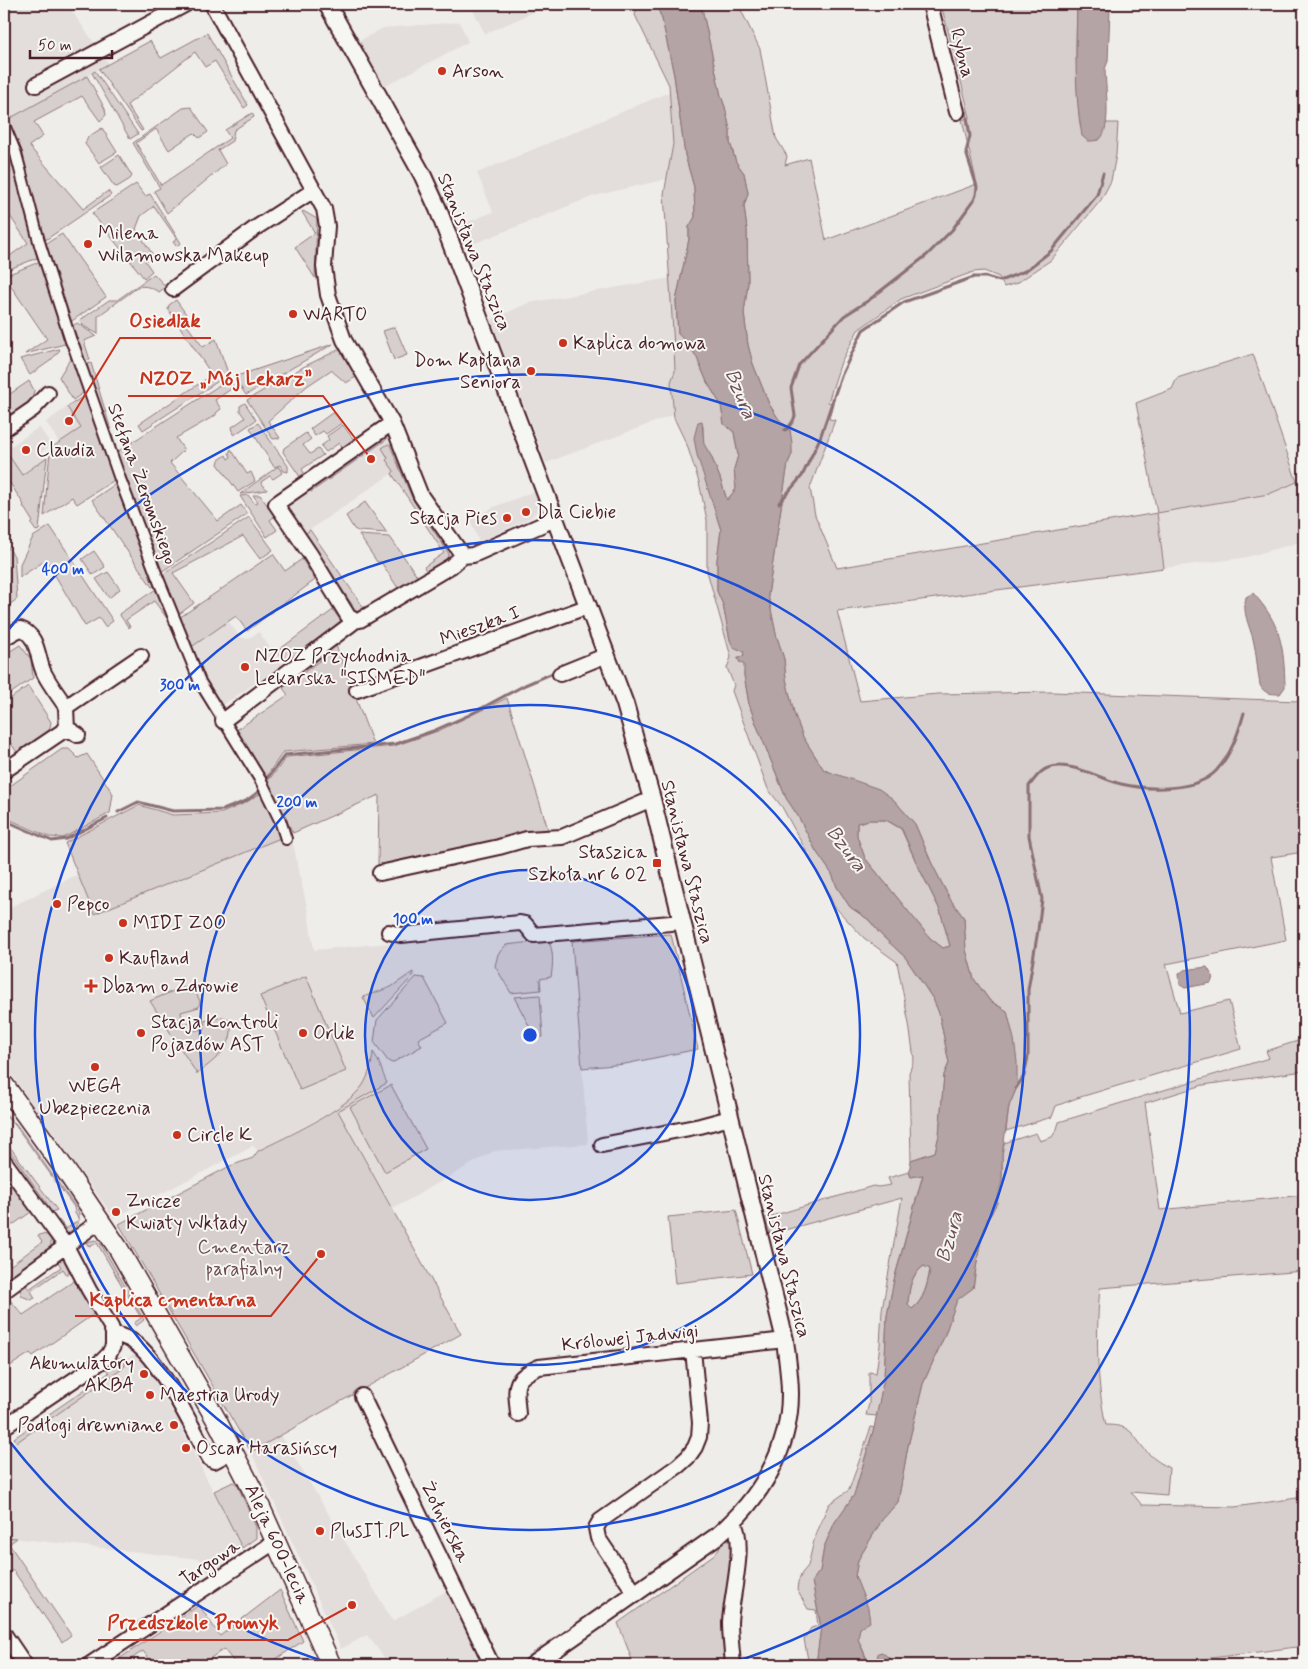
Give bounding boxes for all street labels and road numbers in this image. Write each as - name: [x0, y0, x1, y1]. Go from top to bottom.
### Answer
- street label: Rybna: [944, 26, 980, 80]
- street label: Stanisława Staszica: [431, 169, 517, 335]
- street label: Stefana Żeromskiego: [100, 400, 183, 568]
- street label: Mieszka I: [436, 600, 524, 652]
- street label: Stanisława Staszica: [655, 778, 719, 946]
- street label: Stanisława Staszica: [752, 1172, 816, 1340]
- street label: Królowej Jadwigi: [560, 1318, 700, 1359]
- street label: Żołnierska: [415, 1477, 476, 1567]
- street label: Aleja 600-lecia: [237, 1480, 316, 1609]
- street label: Targowa: [175, 1533, 247, 1594]

